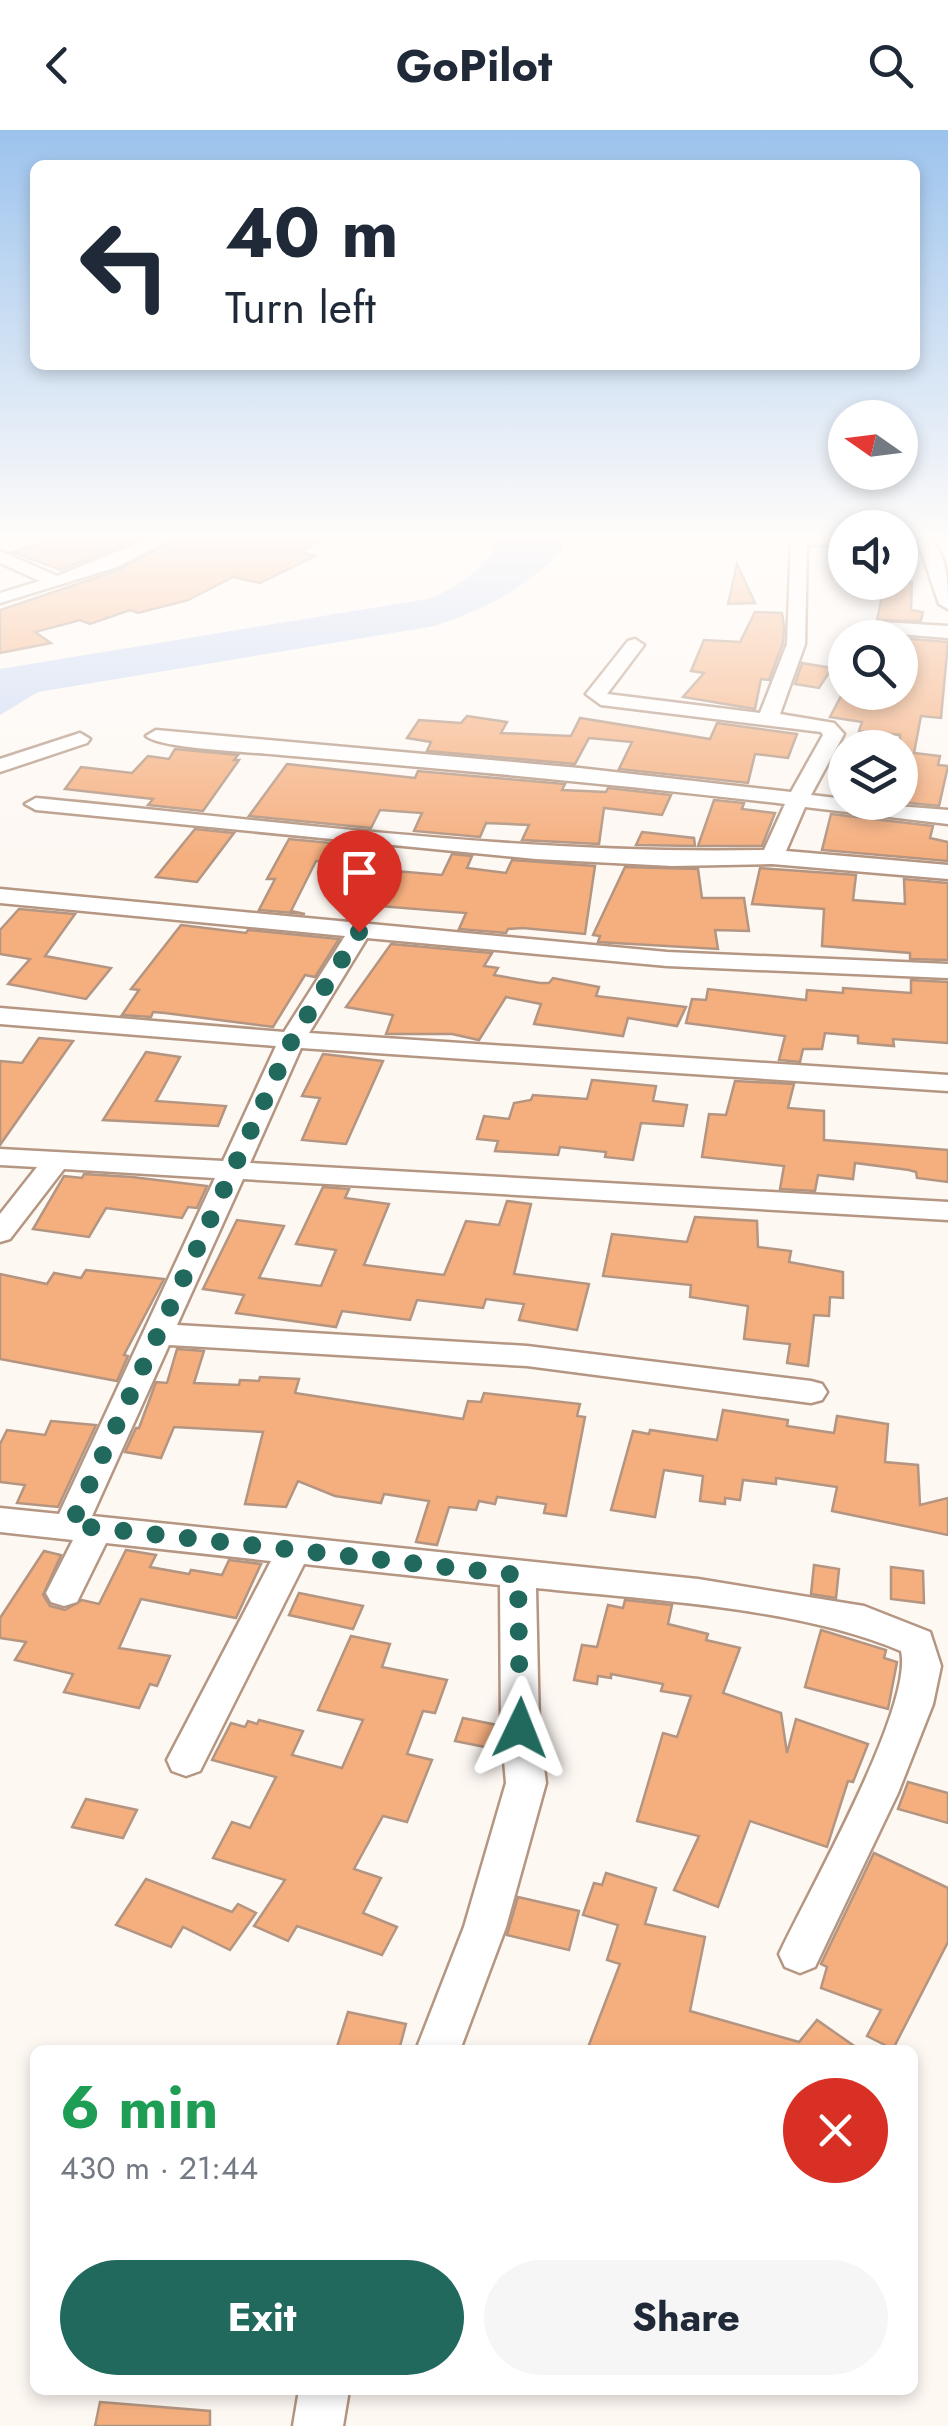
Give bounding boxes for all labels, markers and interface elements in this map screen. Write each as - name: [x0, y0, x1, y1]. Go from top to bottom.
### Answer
- text: GoPilot: [396, 33, 552, 98]
- icon: back: [30, 38, 85, 93]
- icon: search: [863, 38, 918, 93]
- text: 40 m: [225, 182, 399, 283]
- icon: left: [60, 200, 190, 330]
- text: Turn left: [225, 275, 376, 340]
- north arrow: [828, 400, 918, 490]
- map controls: [828, 400, 918, 820]
- button: sound: [828, 510, 918, 600]
- button: search: [828, 620, 918, 710]
- button: layers: [828, 730, 918, 820]
- pin: [317, 830, 402, 933]
- icon: arrive: [332, 845, 387, 900]
- position arrow: [468, 1676, 572, 1780]
- text: 6 min: [60, 2064, 218, 2151]
- button: close: [783, 2078, 888, 2183]
- text: 430 m · 21:44: [60, 2145, 258, 2191]
- button: Exit: [60, 2260, 464, 2375]
- button: Share: [484, 2260, 888, 2375]

